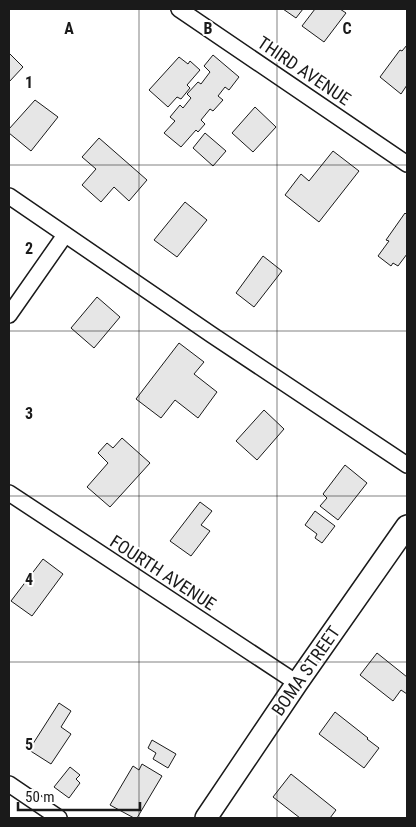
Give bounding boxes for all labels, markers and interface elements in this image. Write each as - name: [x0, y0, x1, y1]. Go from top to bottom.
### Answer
- text: A: [64, 19, 74, 38]
- text: B: [204, 19, 213, 38]
- text: C: [342, 19, 352, 38]
- street label: THIRD AVENUE: [254, 32, 355, 109]
- text: 1: [25, 73, 33, 92]
- text: 2: [25, 239, 33, 258]
- text: 3: [25, 404, 33, 423]
- street label: FOURTH AVENUE: [106, 531, 220, 615]
- text: 4: [25, 570, 33, 589]
- street label: BOMA STREET: [267, 622, 344, 720]
- text: 5: [25, 735, 33, 754]
- scale bar: [18, 780, 140, 812]
- text: 50 m: [25, 788, 55, 806]

